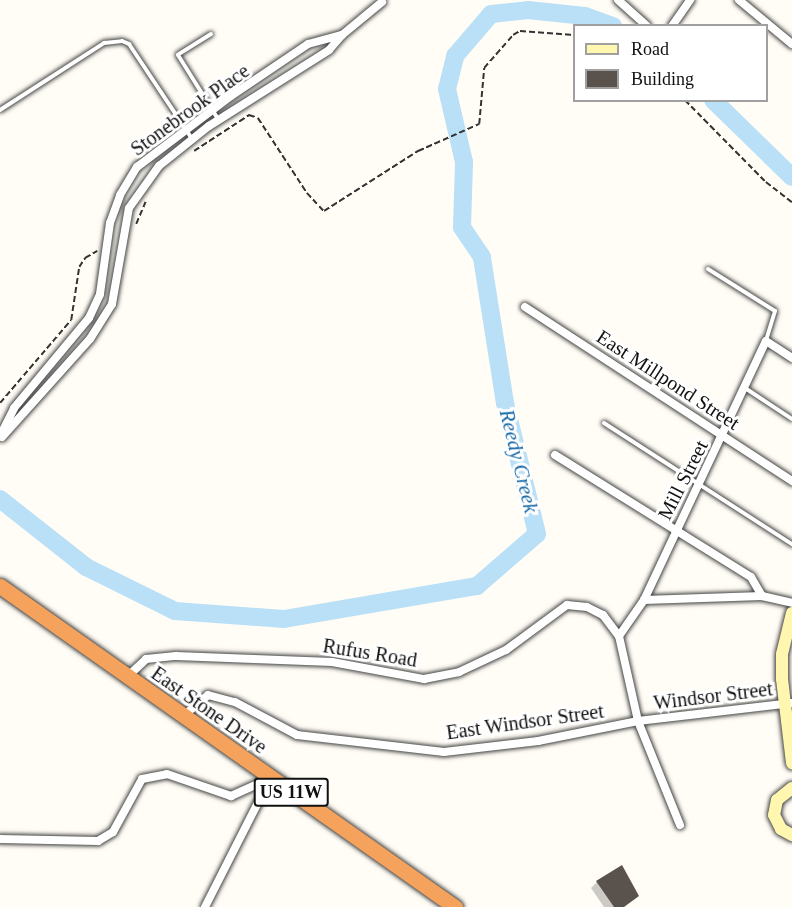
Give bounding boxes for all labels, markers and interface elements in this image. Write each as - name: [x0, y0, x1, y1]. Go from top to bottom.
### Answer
- legend: [573, 24, 768, 102]
- text: Road: [631, 39, 669, 59]
- street label: Stonebrook Place: [126, 59, 254, 161]
- text: Building: [631, 69, 694, 89]
- street label: East Millpond Street: [592, 325, 744, 435]
- water label: Reedy Creek: [494, 407, 544, 515]
- street label: Mill Street: [653, 436, 713, 524]
- street label: Rufus Road: [321, 634, 419, 672]
- street label: East Stone Drive: [147, 661, 271, 759]
- street label: Windsor Street: [652, 677, 774, 715]
- street label: East Windsor Street: [445, 699, 605, 745]
- road number: US 11W: [254, 777, 328, 807]

